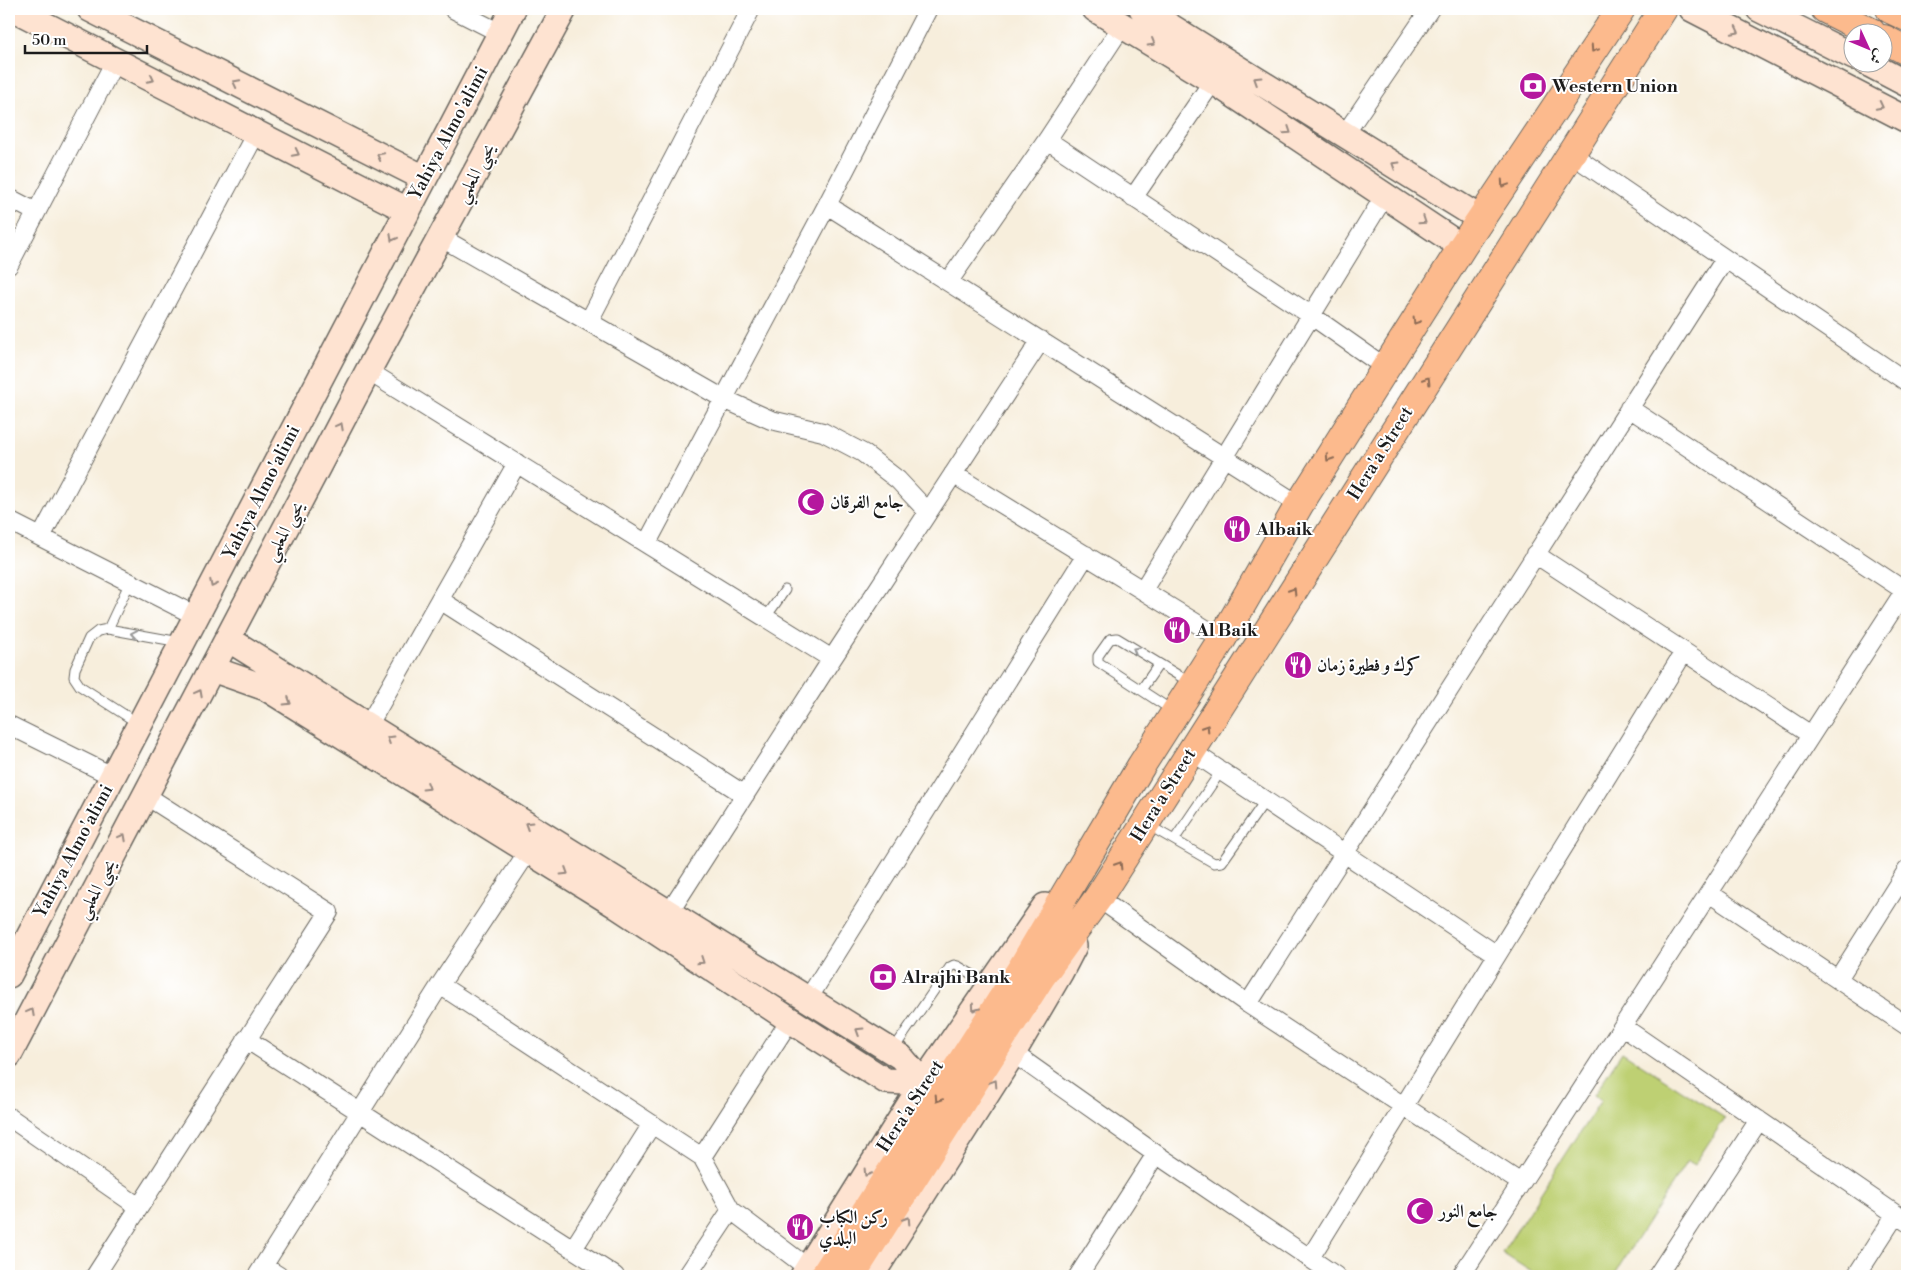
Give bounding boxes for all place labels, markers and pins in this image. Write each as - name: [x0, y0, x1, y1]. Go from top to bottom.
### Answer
- bank icon: Western Union: [1518, 71, 1548, 101]
- place label: Western Union: [1551, 75, 1678, 98]
- mosque icon: جامع الفرقان: [796, 487, 826, 517]
- place label: جامع الفرقان: [830, 491, 904, 519]
- restaurant icon: Albaik: [1222, 514, 1252, 544]
- place label: Albaik: [1255, 518, 1314, 541]
- restaurant icon: Al Baik: [1162, 615, 1192, 645]
- place label: Al Baik: [1195, 619, 1259, 642]
- restaurant icon: كرك و فطيرة زمان: [1283, 650, 1313, 680]
- place label: كرك و فطيرة زمان: [1317, 654, 1420, 677]
- bank icon: Alrajhi Bank: [868, 962, 898, 992]
- place label: Alrajhi Bank: [901, 966, 1011, 989]
- mosque icon: جامع النور: [1405, 1196, 1435, 1226]
- place label: جامع النور: [1437, 1200, 1498, 1228]
- place label: ركن الكباب البلدي: [819, 1206, 888, 1253]
- restaurant icon: ركن الكباب البلدي: [785, 1212, 815, 1242]

